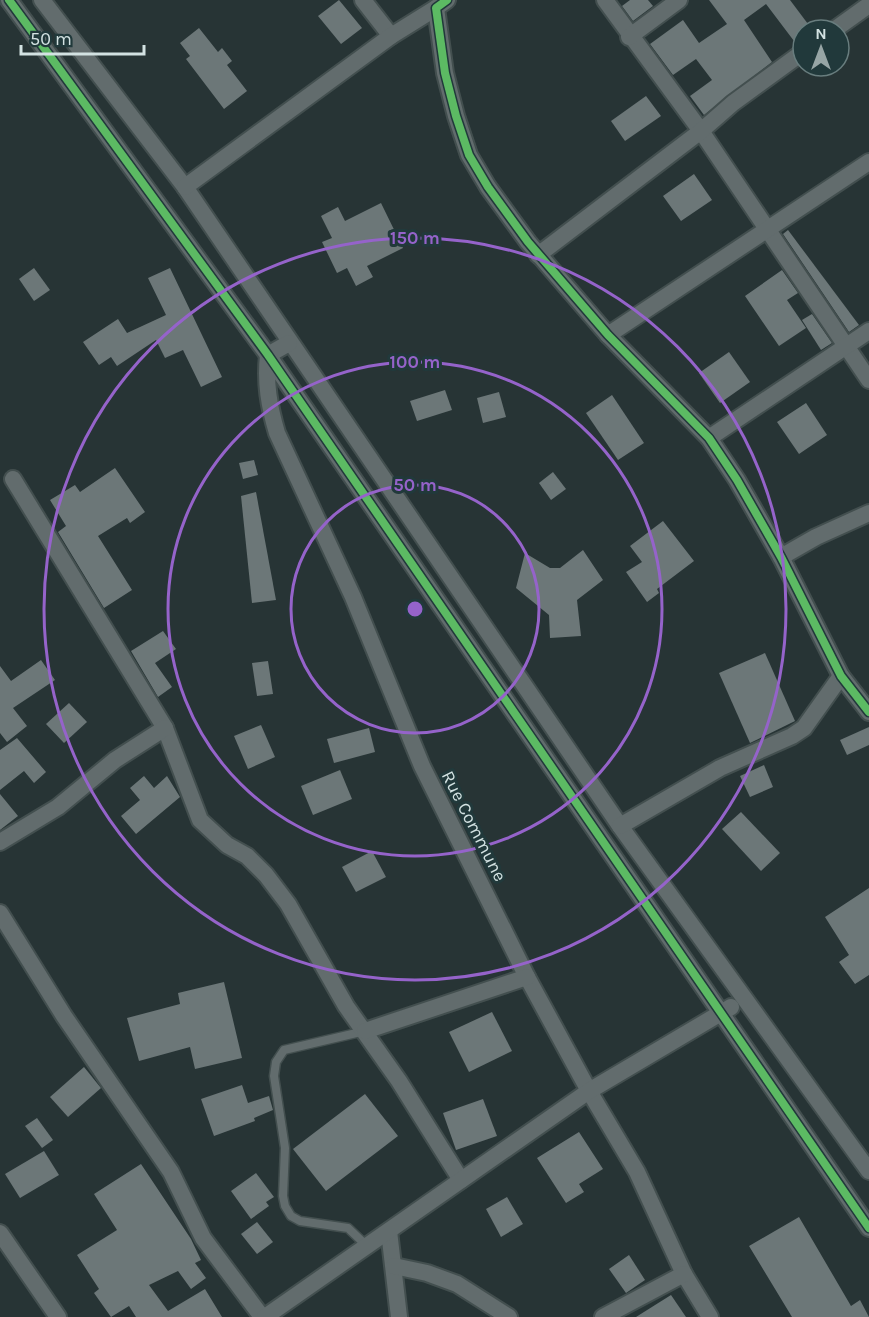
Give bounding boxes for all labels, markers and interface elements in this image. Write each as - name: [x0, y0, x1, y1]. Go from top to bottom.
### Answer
- scale bar: [21, 18, 144, 56]
- north arrow: [791, 18, 851, 78]
- text: N: [815, 24, 827, 43]
- text: 50 m: [30, 28, 72, 50]
- text: 150 m: [390, 227, 440, 249]
- text: 100 m: [390, 351, 440, 373]
- text: 50 m: [393, 474, 437, 496]
- centre of rings: [405, 599, 425, 619]
- street label: Rue Commune: [437, 767, 511, 885]

